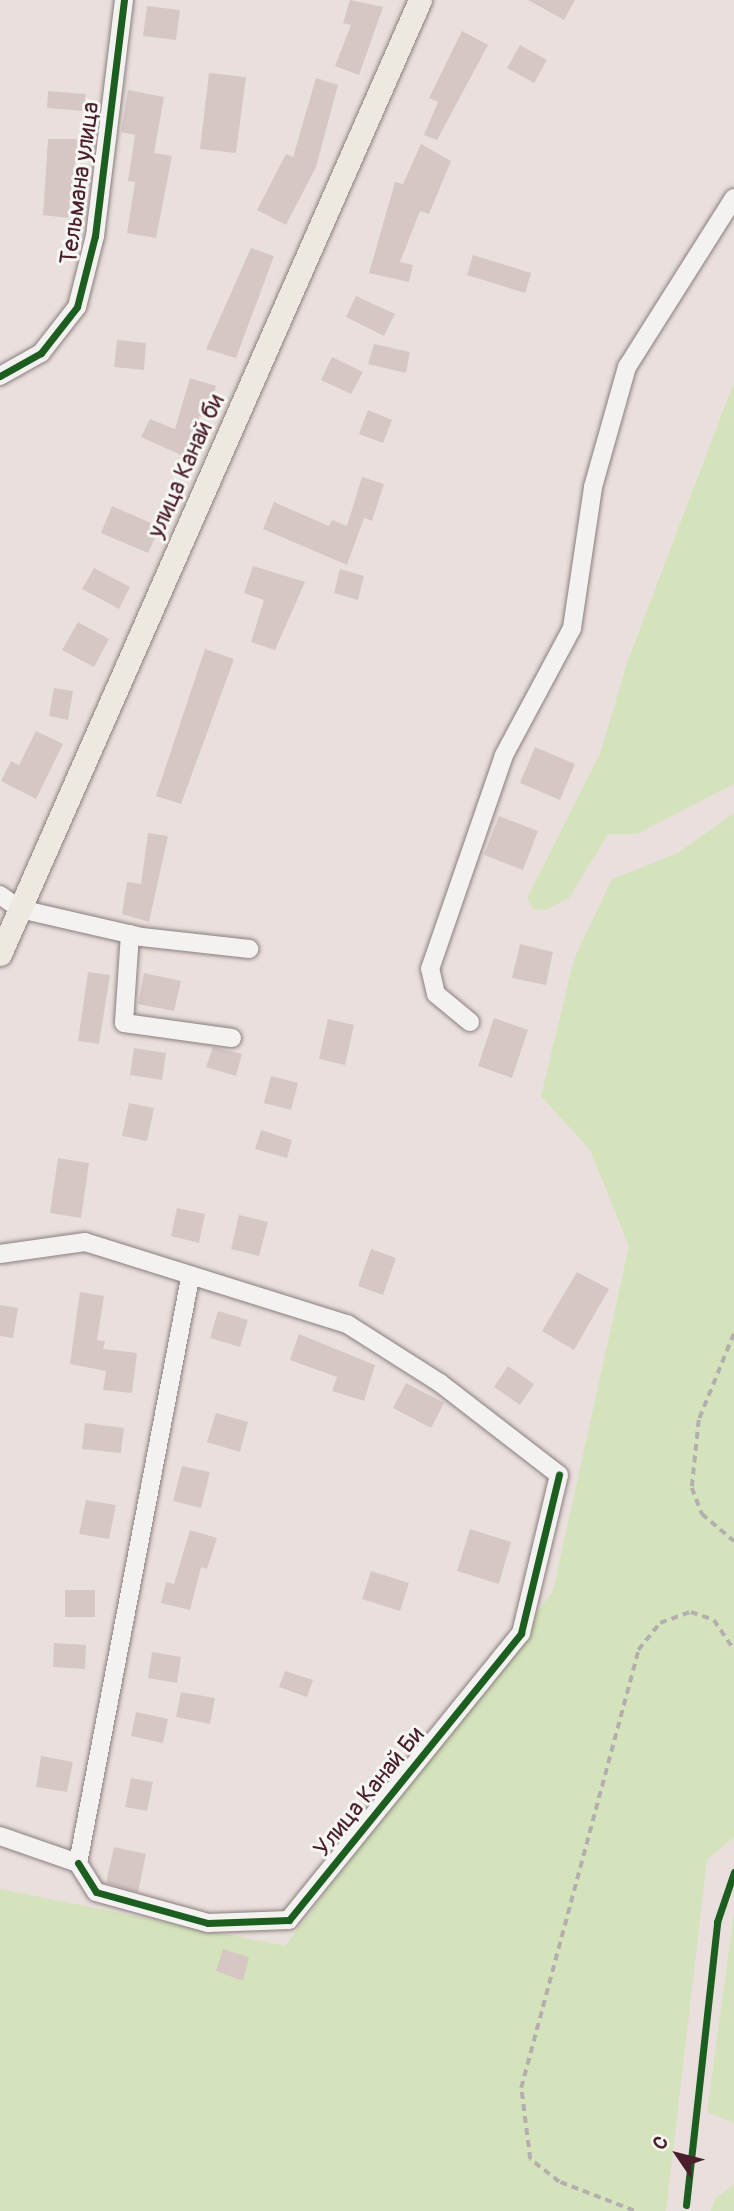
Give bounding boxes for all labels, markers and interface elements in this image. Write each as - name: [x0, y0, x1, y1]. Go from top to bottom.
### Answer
- street label: Тельмана улица: [54, 100, 106, 266]
- street label: улица Канай би: [141, 390, 231, 542]
- street label: Улица Канай Би: [308, 1721, 430, 1863]
- north arrow: [643, 2120, 713, 2190]
- text: С: [648, 2131, 674, 2155]

